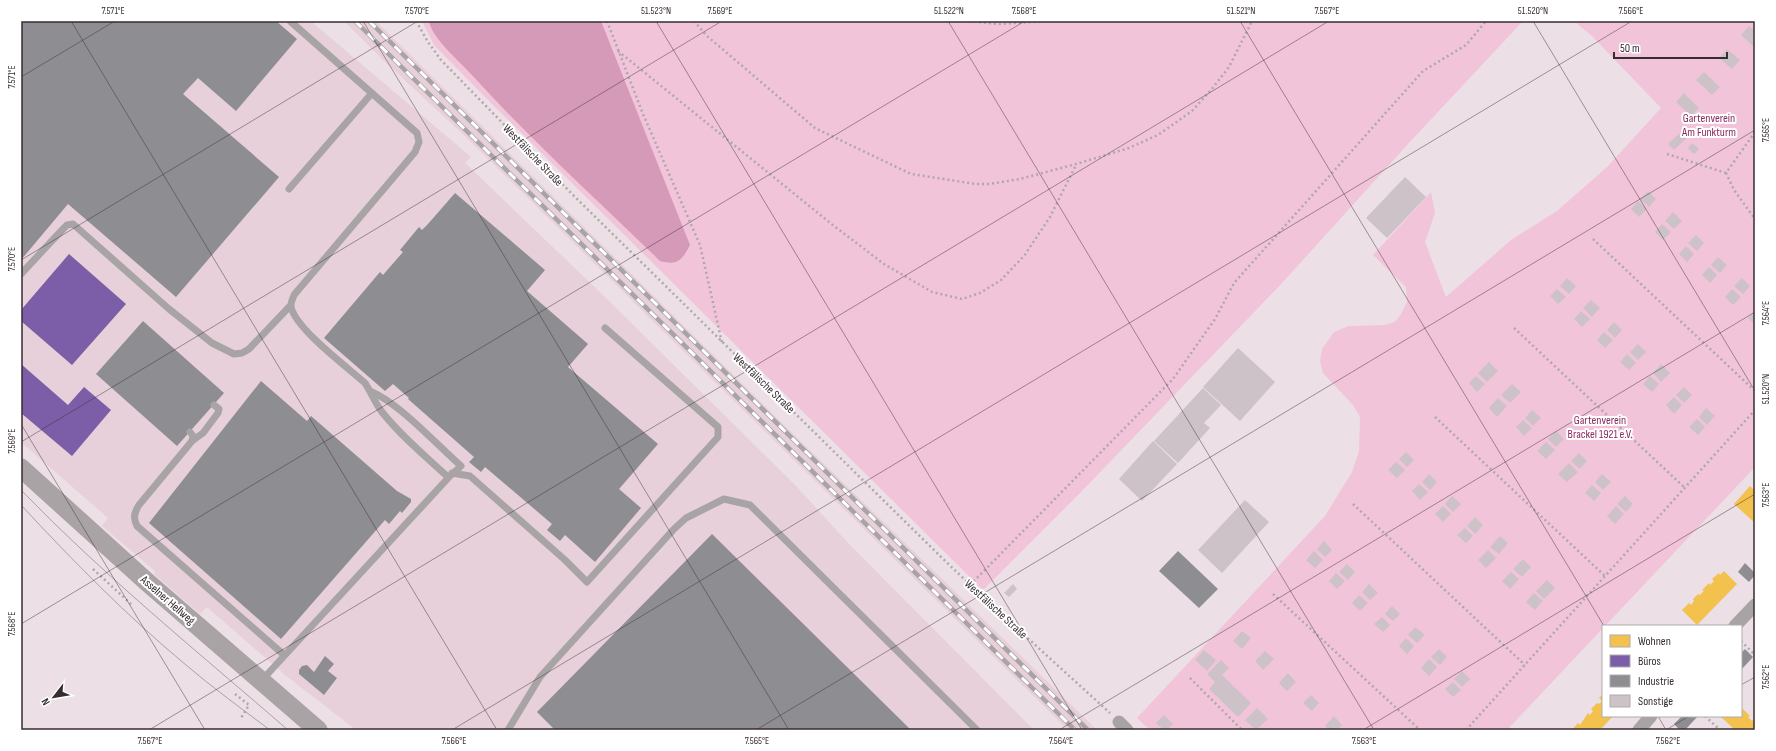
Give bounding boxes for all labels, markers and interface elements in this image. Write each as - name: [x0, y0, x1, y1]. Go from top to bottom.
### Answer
- text: 7.571°E: [101, 5, 125, 17]
- text: 7.570°E: [405, 5, 429, 17]
- text: 51.523°N: [641, 5, 671, 17]
- text: 7.569°E: [708, 5, 732, 17]
- text: 51.522°N: [934, 5, 964, 17]
- text: 7.568°E: [1012, 5, 1036, 17]
- text: 51.521°N: [1227, 5, 1255, 17]
- text: 7.567°E: [1315, 5, 1339, 17]
- text: 51.520°N: [1518, 5, 1548, 17]
- text: 7.566°E: [1619, 5, 1643, 17]
- scale bar: [1614, 34, 1727, 60]
- text: 50 m: [1620, 41, 1640, 56]
- text: 7.571°E: [6, 65, 18, 89]
- park label: Gartenverein Am Funkturm: [1681, 111, 1736, 140]
- text: 7.565°E: [1760, 118, 1772, 142]
- street label: Westfälische Straße: [499, 121, 566, 190]
- text: 7.570°E: [6, 247, 18, 271]
- text: 7.564°E: [1760, 301, 1772, 325]
- street label: Westfälische Straße: [729, 350, 798, 417]
- text: 51.520°N: [1760, 374, 1772, 404]
- park label: Gartenverein Brackel 1921 e.V.: [1568, 413, 1632, 442]
- text: 7.569°E: [6, 429, 18, 453]
- text: 7.563°E: [1760, 483, 1772, 507]
- street label: Asselner Hellweg: [136, 572, 198, 628]
- street label: Westfälische Straße: [961, 576, 1030, 642]
- text: 7.568°E: [6, 612, 18, 636]
- legend: [1602, 625, 1742, 717]
- text: Wohnen: [1638, 634, 1671, 649]
- text: Büros: [1638, 654, 1661, 669]
- text: 7.562°E: [1760, 665, 1772, 689]
- text: Industrie: [1638, 674, 1674, 689]
- north arrow: [34, 677, 74, 717]
- text: Sonstige: [1638, 694, 1673, 709]
- text: N: [39, 696, 53, 708]
- text: 7.567°E: [138, 735, 162, 747]
- text: 7.566°E: [442, 735, 466, 747]
- text: 7.565°E: [745, 735, 769, 747]
- text: 7.564°E: [1049, 735, 1073, 747]
- text: 7.563°E: [1352, 735, 1376, 747]
- text: 7.562°E: [1656, 735, 1680, 747]

